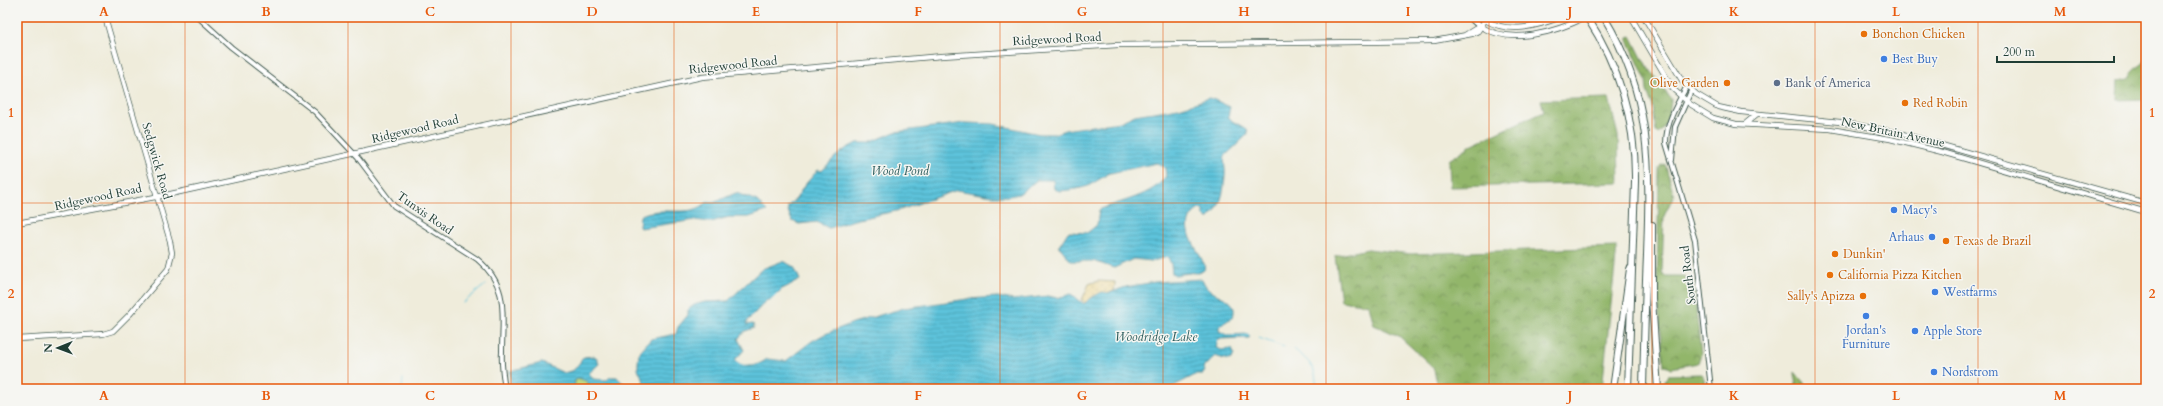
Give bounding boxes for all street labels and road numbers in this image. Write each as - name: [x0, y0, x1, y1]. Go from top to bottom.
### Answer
- street label: Ridgewood Road: [1012, 29, 1102, 49]
- street label: Ridgewood Road: [688, 52, 779, 78]
- street label: Ridgewood Road: [370, 111, 461, 147]
- street label: New Britain Avenue: [1840, 113, 1946, 151]
- street label: Sedgwick Road: [138, 121, 176, 202]
- street label: Ridgewood Road: [53, 180, 144, 214]
- street label: Tunxis Road: [394, 188, 457, 239]
- street label: South Road: [1676, 244, 1700, 305]

